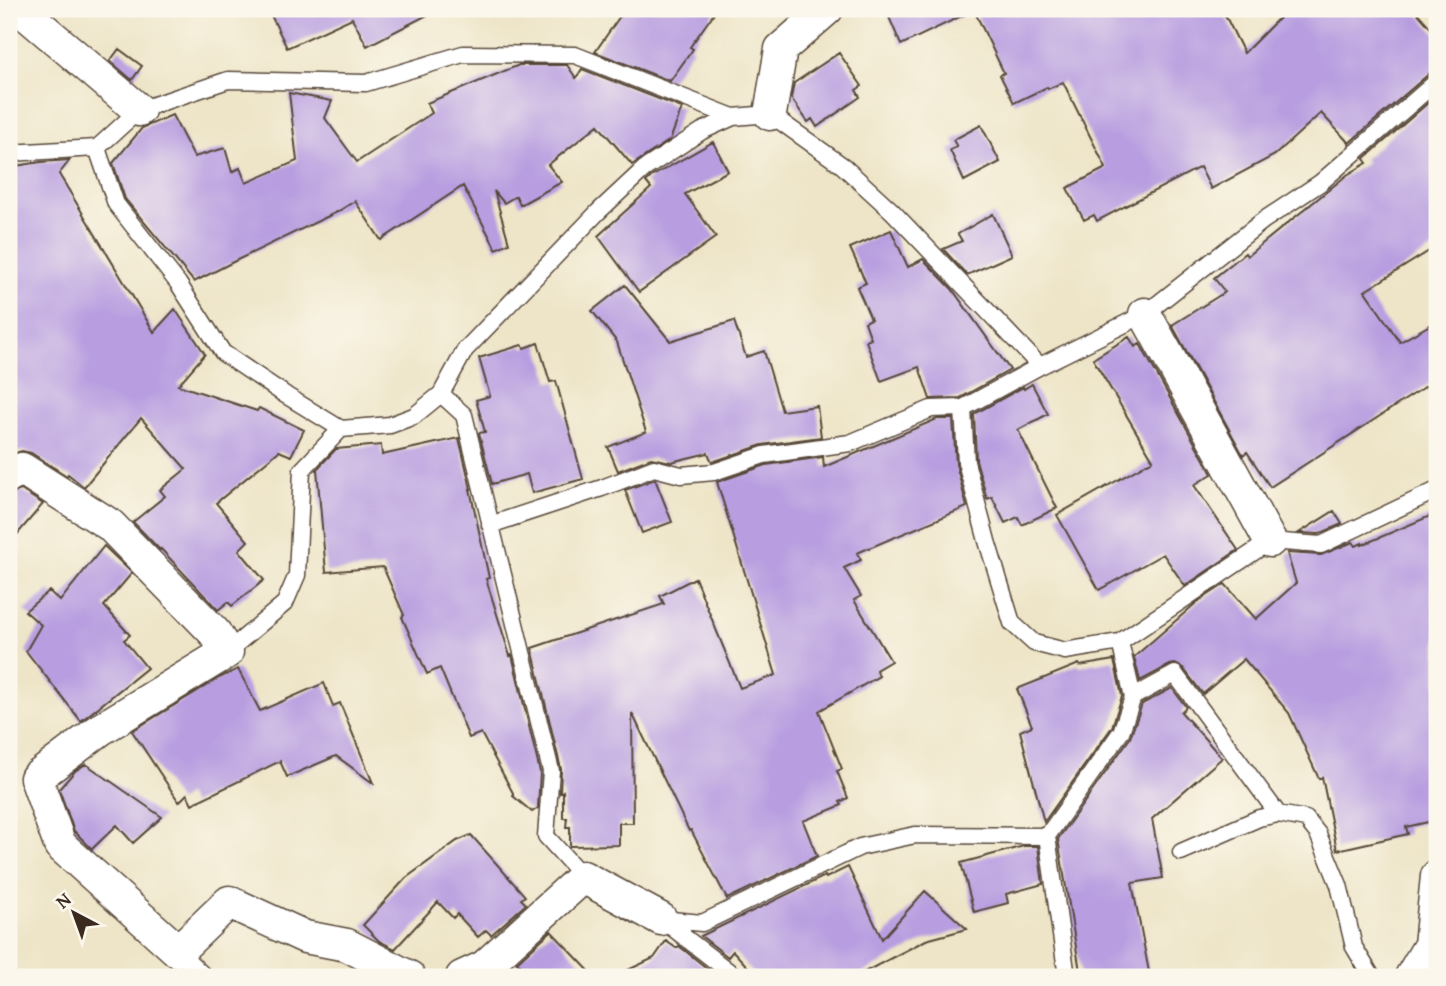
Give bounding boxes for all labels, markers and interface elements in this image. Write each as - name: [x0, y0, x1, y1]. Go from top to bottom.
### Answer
- north arrow: [38, 878, 108, 948]
- text: N: [49, 885, 77, 915]

